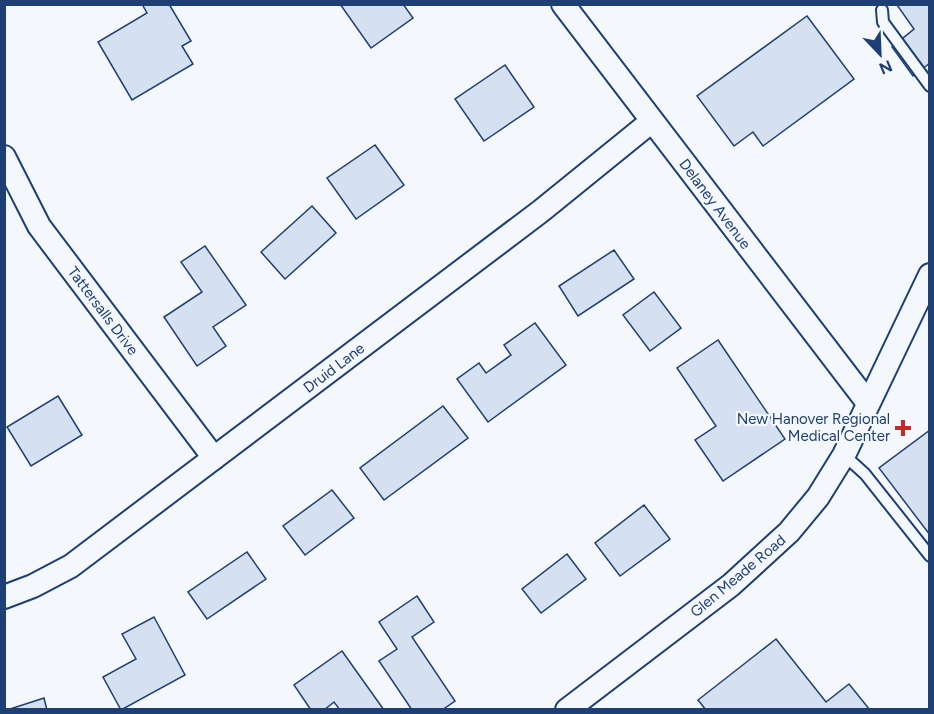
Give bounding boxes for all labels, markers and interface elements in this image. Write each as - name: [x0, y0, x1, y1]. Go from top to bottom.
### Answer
- north arrow: [850, 24, 910, 84]
- text: N: [876, 56, 895, 79]
- street label: Delaney Avenue: [675, 155, 755, 253]
- street label: Tattersalls Drive: [64, 263, 142, 359]
- street label: Druid Lane: [300, 339, 368, 397]
- place label: New Hanover Regional Medical Center: [737, 410, 890, 445]
- marker: New Hanover Regional Medical Center: [894, 419, 912, 437]
- street label: Glen Meade Road: [687, 531, 789, 621]

